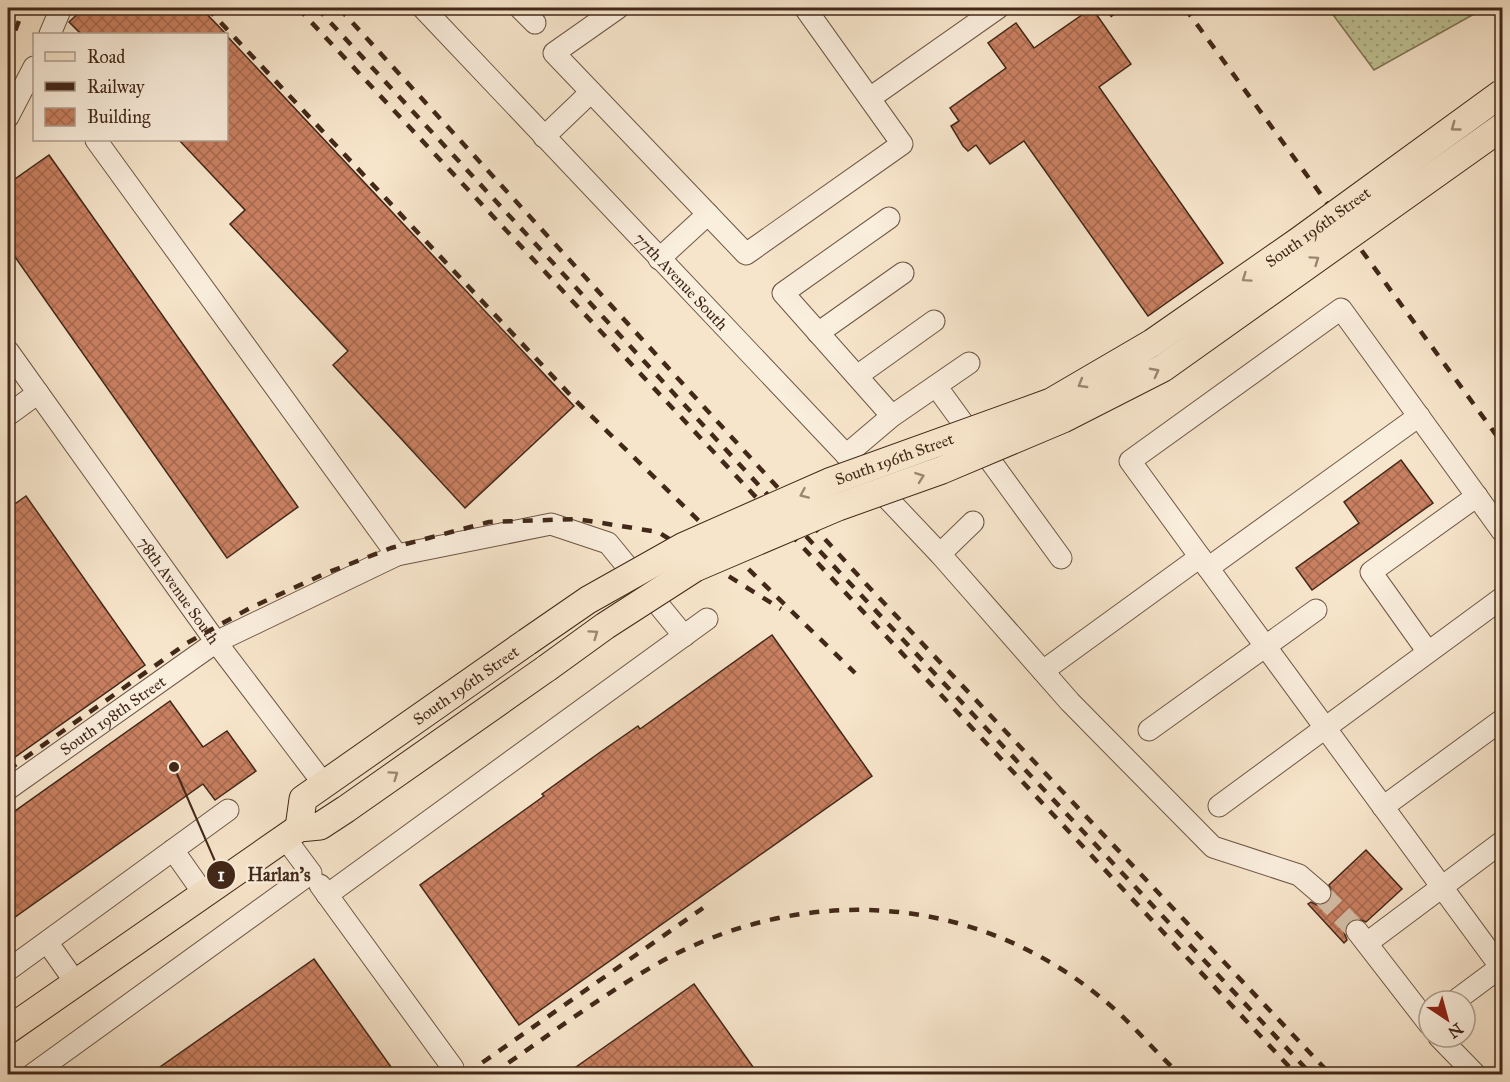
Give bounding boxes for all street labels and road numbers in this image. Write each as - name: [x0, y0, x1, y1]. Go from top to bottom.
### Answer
- street label: South 196th Street: [1261, 182, 1374, 271]
- street label: 77th Avenue South: [631, 228, 732, 334]
- street label: South 196th Street: [832, 428, 956, 489]
- street label: 78th Avenue South: [134, 533, 224, 647]
- street label: South 196th Street: [409, 641, 523, 729]
- street label: South 198th Street: [56, 671, 169, 759]

